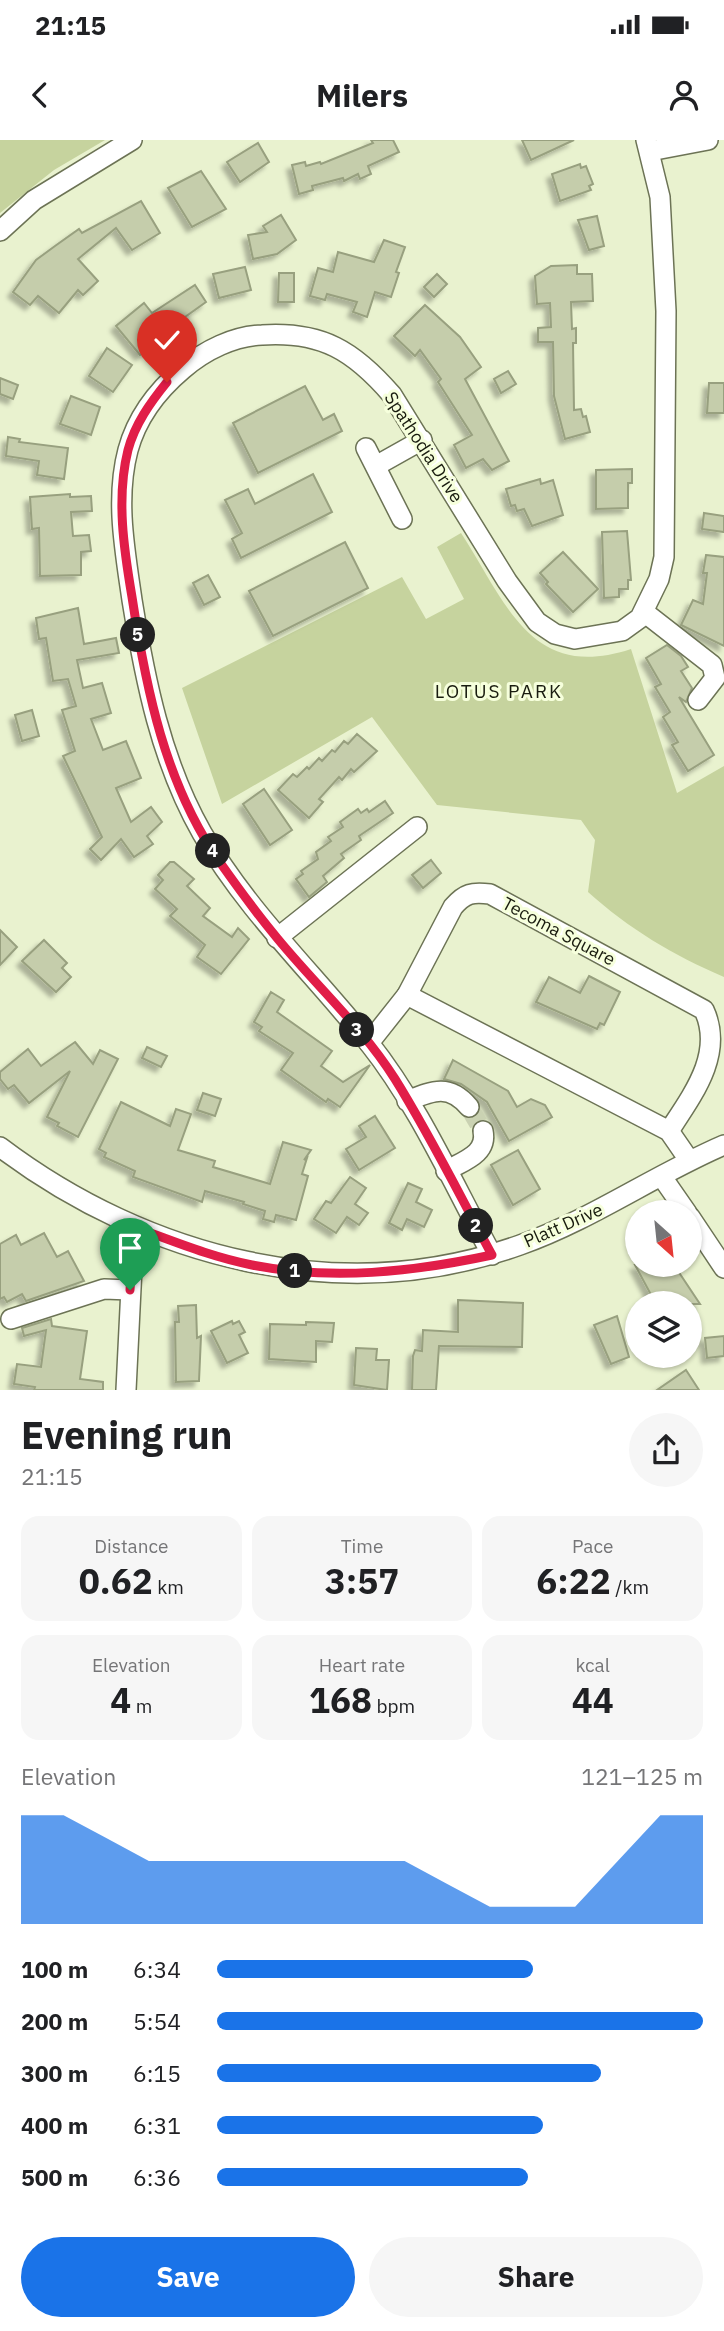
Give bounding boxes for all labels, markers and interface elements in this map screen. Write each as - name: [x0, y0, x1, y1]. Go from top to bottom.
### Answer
- text: 21:15: [35, 8, 106, 42]
- text: Milers: [316, 74, 408, 116]
- icon: back: [21, 76, 59, 114]
- icon: person: [665, 76, 703, 114]
- pin: [137, 310, 197, 382]
- icon: check: [148, 321, 186, 359]
- street label: Spathodia Drive: [380, 387, 468, 507]
- pin: 5: [120, 617, 156, 652]
- text: 5: [132, 622, 143, 646]
- district label: LOTUS PARK: [435, 679, 563, 703]
- pin: 4: [196, 834, 230, 868]
- text: 4: [207, 838, 218, 862]
- street label: Tecoma Square: [499, 892, 620, 970]
- pin: 3: [340, 1012, 374, 1048]
- text: 3: [351, 1017, 362, 1041]
- street label: Platt Drive: [520, 1197, 606, 1253]
- north arrow: [625, 1200, 702, 1278]
- map controls: [625, 1200, 702, 1368]
- pin: 2: [458, 1208, 494, 1244]
- text: 2: [470, 1213, 481, 1237]
- pin: [100, 1218, 160, 1290]
- icon: arrive: [111, 1229, 149, 1267]
- pin: 1: [278, 1254, 312, 1288]
- text: 1: [289, 1258, 300, 1282]
- button: layers: [625, 1291, 702, 1368]
- text: Evening run: [21, 1410, 232, 1459]
- button: share: [629, 1413, 703, 1487]
- text: 21:15: [21, 1461, 83, 1491]
- text: Distance: [94, 1534, 168, 1558]
- text: Time: [341, 1534, 383, 1558]
- text: Pace: [572, 1534, 613, 1558]
- text: 0.62: [79, 1558, 153, 1604]
- text: 3:57: [325, 1558, 399, 1604]
- text: 6:22: [536, 1558, 611, 1604]
- text: km: [153, 1575, 184, 1599]
- text: /km: [611, 1575, 649, 1599]
- text: Elevation: [92, 1653, 171, 1677]
- text: Heart rate: [319, 1653, 405, 1677]
- text: kcal: [575, 1653, 610, 1677]
- text: 4: [110, 1677, 131, 1723]
- text: 168: [309, 1677, 372, 1723]
- text: 44: [572, 1677, 614, 1723]
- text: m: [131, 1694, 152, 1718]
- text: bpm: [372, 1694, 415, 1718]
- text: Elevation: [21, 1761, 116, 1791]
- text: 121–125 m: [581, 1761, 703, 1791]
- text: 100 m: [21, 1954, 88, 1984]
- text: 6:34: [133, 1954, 181, 1984]
- text: 200 m: [21, 2006, 88, 2036]
- text: 5:54: [133, 2006, 181, 2036]
- text: 300 m: [21, 2058, 88, 2088]
- text: 6:15: [133, 2058, 181, 2088]
- text: 400 m: [21, 2110, 88, 2140]
- text: 6:31: [133, 2110, 181, 2140]
- text: 500 m: [21, 2162, 88, 2192]
- text: 6:36: [133, 2162, 181, 2192]
- button: Save: [21, 2237, 355, 2317]
- button: Share: [369, 2237, 703, 2317]

